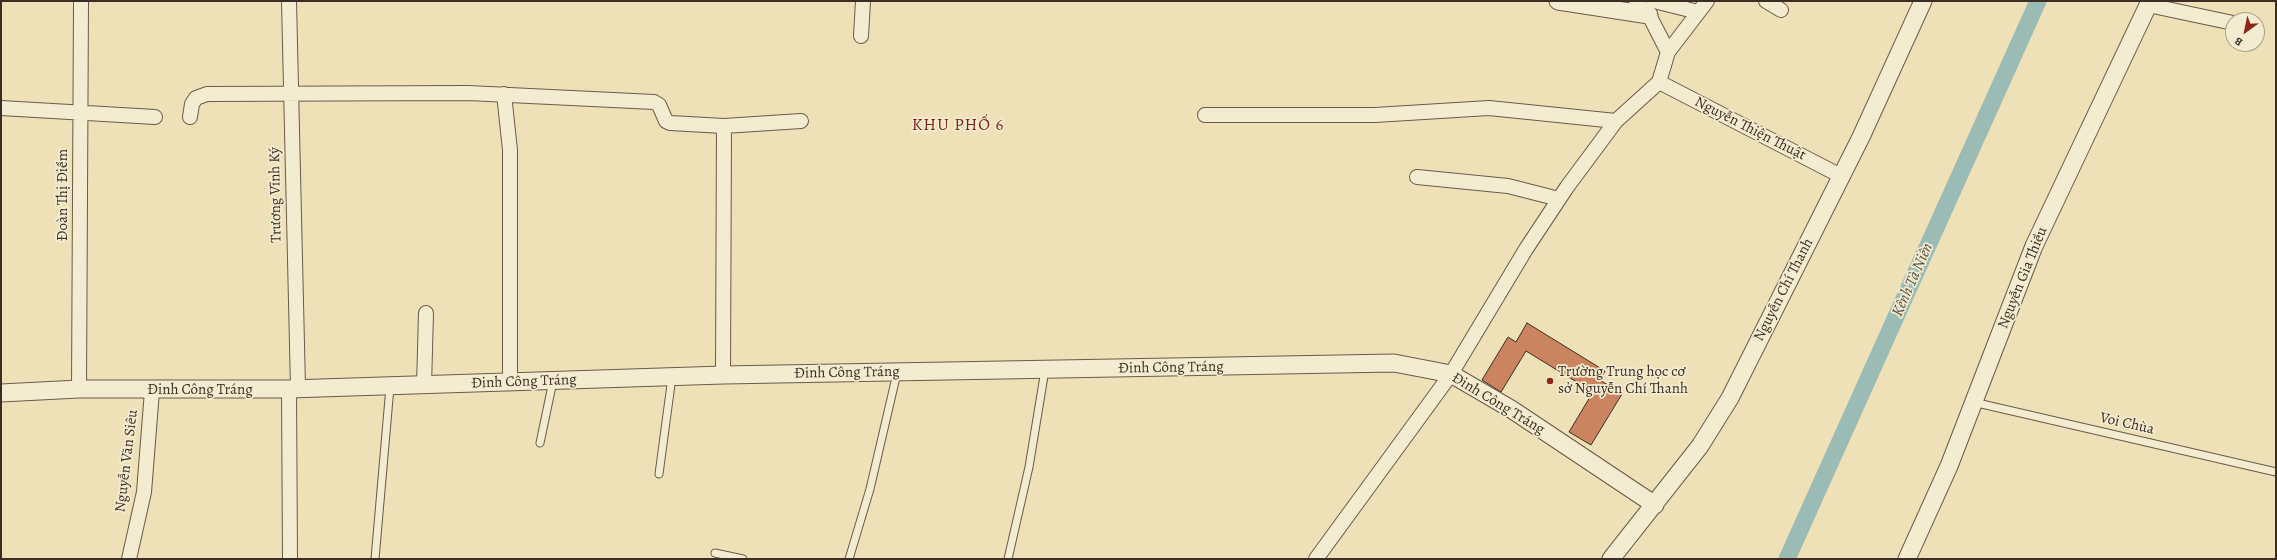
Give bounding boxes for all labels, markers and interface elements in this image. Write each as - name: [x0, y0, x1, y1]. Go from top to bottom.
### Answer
- north arrow: [2225, 12, 2265, 52]
- text: B: [2232, 33, 2246, 50]
- street label: Nguyễn Thiện Thuật: [1691, 93, 1809, 165]
- district label: KHU PHỐ 6: [912, 116, 1004, 136]
- street label: Trương Vĩnh Ký: [266, 147, 286, 243]
- street label: Đoàn Thị Điểm: [54, 149, 72, 241]
- street label: Nguyễn Gia Thiều: [1994, 224, 2052, 332]
- street label: Nguyễn Chí Thanh: [1750, 236, 1818, 344]
- water label: Kênh Tà Niên: [1888, 240, 1938, 320]
- street label: Đinh Công Tráng: [1118, 358, 1224, 378]
- street label: Đinh Công Tráng: [794, 363, 900, 383]
- place label: Trường Trung học cơ sở Nguyễn Chí Thanh: [1558, 363, 1688, 398]
- street label: Đinh Công Tráng: [1448, 369, 1548, 439]
- street label: Đinh Công Tráng: [471, 371, 577, 393]
- marker: Trường Trung học cơ sở Nguyễn Chí Thanh: [1545, 376, 1555, 386]
- street label: Đinh Công Tráng: [147, 381, 253, 399]
- street label: Nguyễn Văn Siêu: [112, 409, 142, 513]
- street label: Voi Chùa: [2098, 409, 2156, 439]

